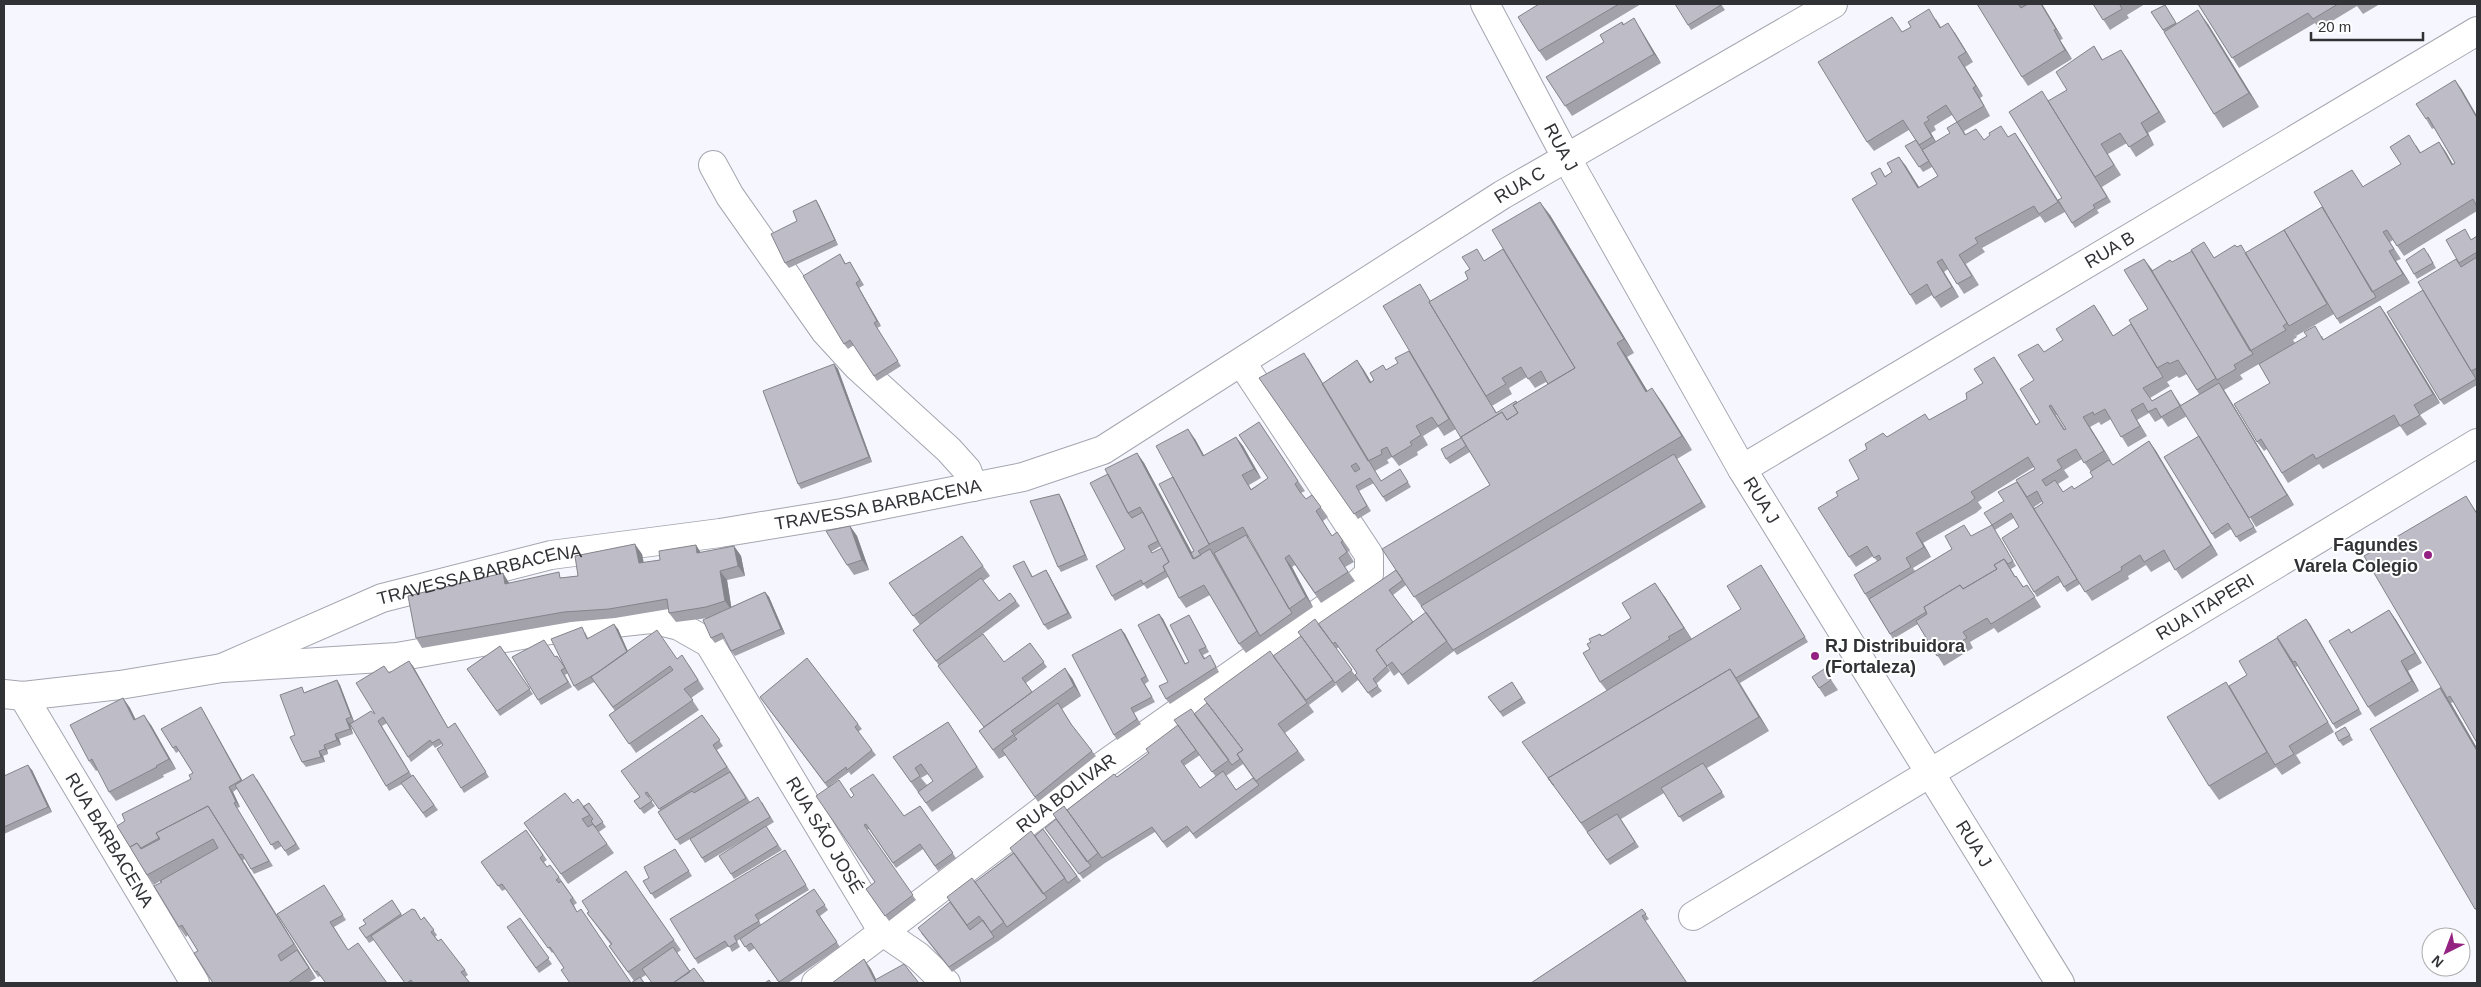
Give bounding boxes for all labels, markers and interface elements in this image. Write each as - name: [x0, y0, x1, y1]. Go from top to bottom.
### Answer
- scale bar: [2311, 10, 2424, 42]
- text: 20 m: [2318, 18, 2351, 35]
- street label: RUA J: [1540, 120, 1582, 174]
- street label: RUA C: [1491, 162, 1549, 207]
- street label: RUA B: [2081, 227, 2138, 272]
- street label: RUA J: [1739, 473, 1783, 527]
- street label: TRAVESSA BARBACENA: [773, 476, 983, 534]
- place label: Fagundes Varela Colegio: [2294, 535, 2418, 576]
- street label: TRAVESSA BARBACENA: [375, 541, 583, 609]
- marker: Fagundes Varela Colegio: [2422, 549, 2434, 561]
- street label: RUA ITAPERI: [2152, 570, 2258, 644]
- place label: RJ Distribuidora (Fortaleza): [1825, 636, 1966, 677]
- marker: RJ Distribuidora (Fortaleza): [1809, 650, 1821, 662]
- street label: RUA BOLIVAR: [1013, 750, 1120, 837]
- street label: RUA BARBACENA: [61, 769, 157, 911]
- street label: RUA SÃO JOSÉ: [782, 773, 867, 897]
- street label: RUA J: [1952, 817, 1996, 871]
- north arrow: [2421, 927, 2471, 977]
- text: N: [2428, 952, 2446, 971]

